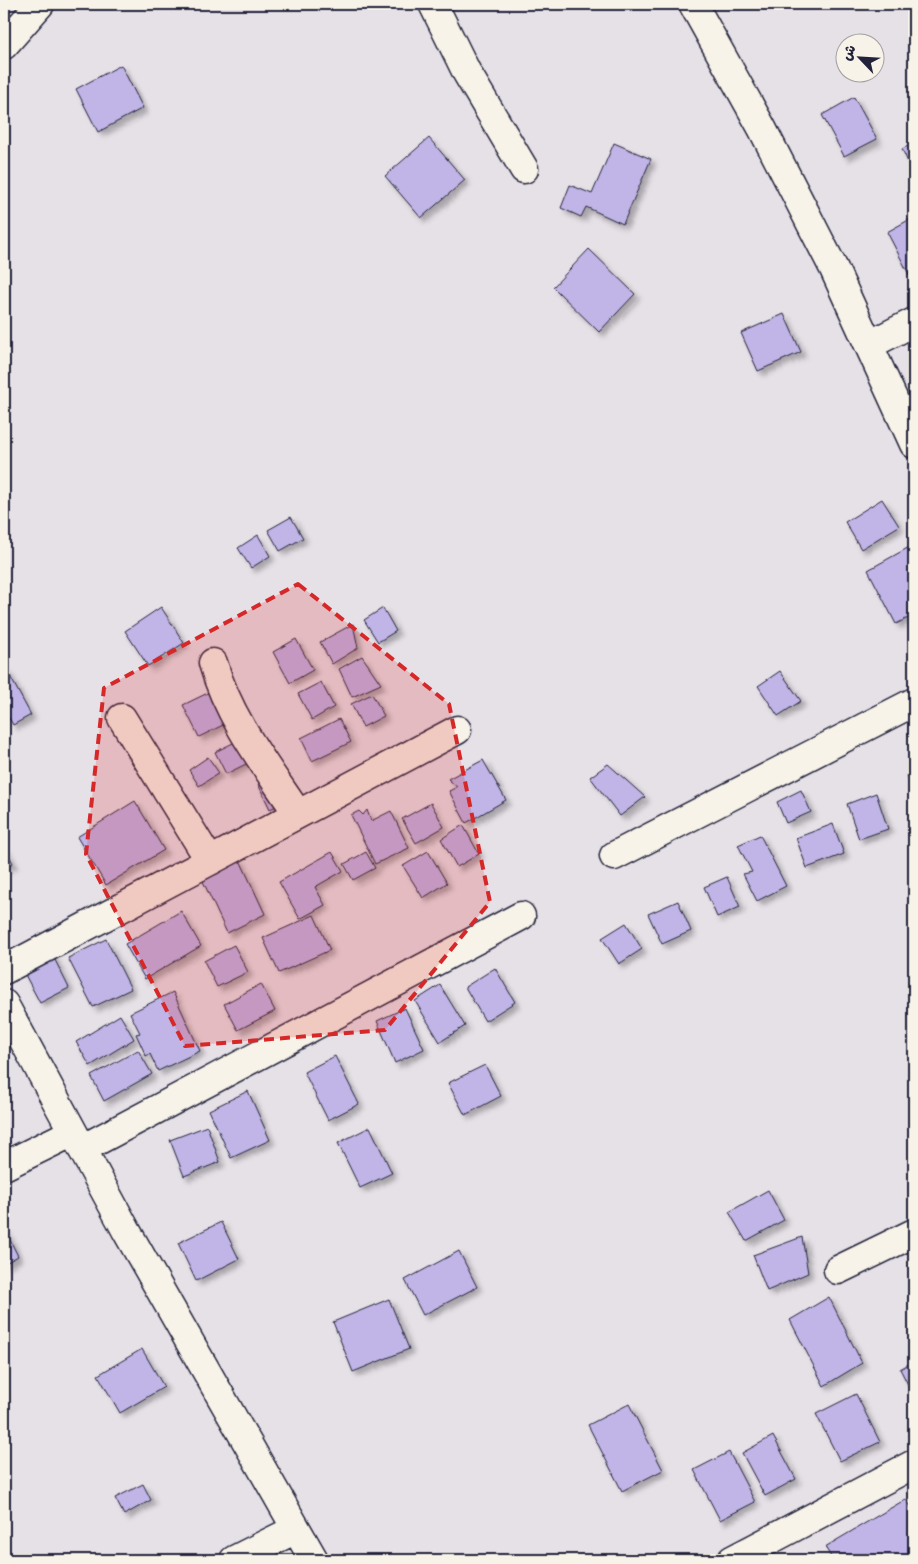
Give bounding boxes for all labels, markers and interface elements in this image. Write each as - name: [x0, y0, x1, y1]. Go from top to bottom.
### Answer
- north arrow: [836, 32, 886, 82]
- text: ش: [840, 43, 861, 64]

